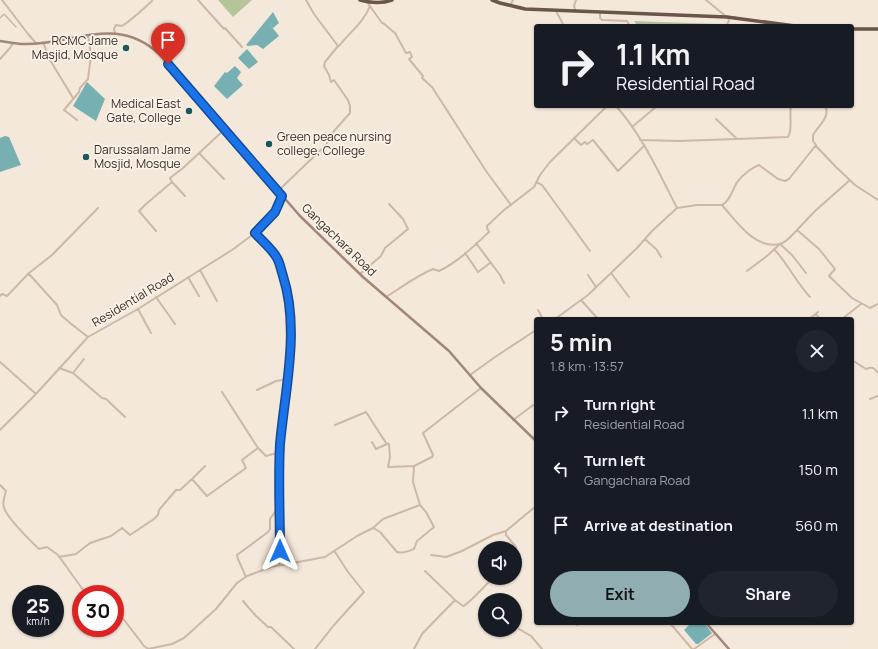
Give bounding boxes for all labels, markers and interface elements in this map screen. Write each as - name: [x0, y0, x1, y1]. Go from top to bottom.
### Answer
- pin: [151, 23, 185, 64]
- icon: arrive: [157, 29, 179, 51]
- place label: RCMC Jame Masjid, Mosque: [32, 32, 118, 63]
- text: 1.1 km: [616, 35, 690, 73]
- icon: right: [550, 40, 602, 92]
- marker: RCMC Jame Masjid, Mosque: [121, 43, 131, 53]
- text: Residential Road: [616, 71, 755, 95]
- place label: Medical East Gate, College: [107, 95, 181, 126]
- marker: Medical East Gate, College: [184, 106, 194, 116]
- place label: Green peace nursing college, College: [277, 128, 391, 159]
- marker: Green peace nursing college, College: [264, 139, 274, 149]
- place label: Darussalam Jame Mosjid, Mosque: [94, 141, 191, 172]
- marker: Darussalam Jame Mosjid, Mosque: [81, 152, 91, 162]
- street label: Gangachara Road: [298, 199, 381, 280]
- street label: Residential Road: [89, 268, 177, 331]
- text: 5 min: [550, 325, 612, 358]
- button: close: [796, 330, 838, 372]
- text: 1.8 km · 13:57: [550, 357, 624, 375]
- text: Turn right: [584, 394, 655, 415]
- icon: right: [550, 402, 572, 424]
- text: 1.1 km: [802, 403, 838, 424]
- text: Residential Road: [584, 415, 684, 433]
- text: Turn left: [584, 450, 646, 471]
- icon: left: [550, 458, 572, 480]
- text: 150 m: [799, 459, 838, 480]
- text: Gangachara Road: [584, 471, 690, 489]
- icon: arrive: [550, 514, 572, 536]
- text: Arrive at destination: [584, 515, 733, 536]
- text: 560 m: [795, 515, 838, 536]
- position arrow: [259, 530, 301, 572]
- map controls: [478, 541, 522, 637]
- button: sound: [478, 541, 522, 585]
- button: Exit: [550, 571, 690, 617]
- button: Share: [698, 571, 838, 617]
- speed limit sign: 30: [72, 585, 124, 637]
- text: 25: [26, 592, 50, 619]
- button: search: [478, 593, 522, 637]
- text: km/h: [26, 614, 50, 628]

